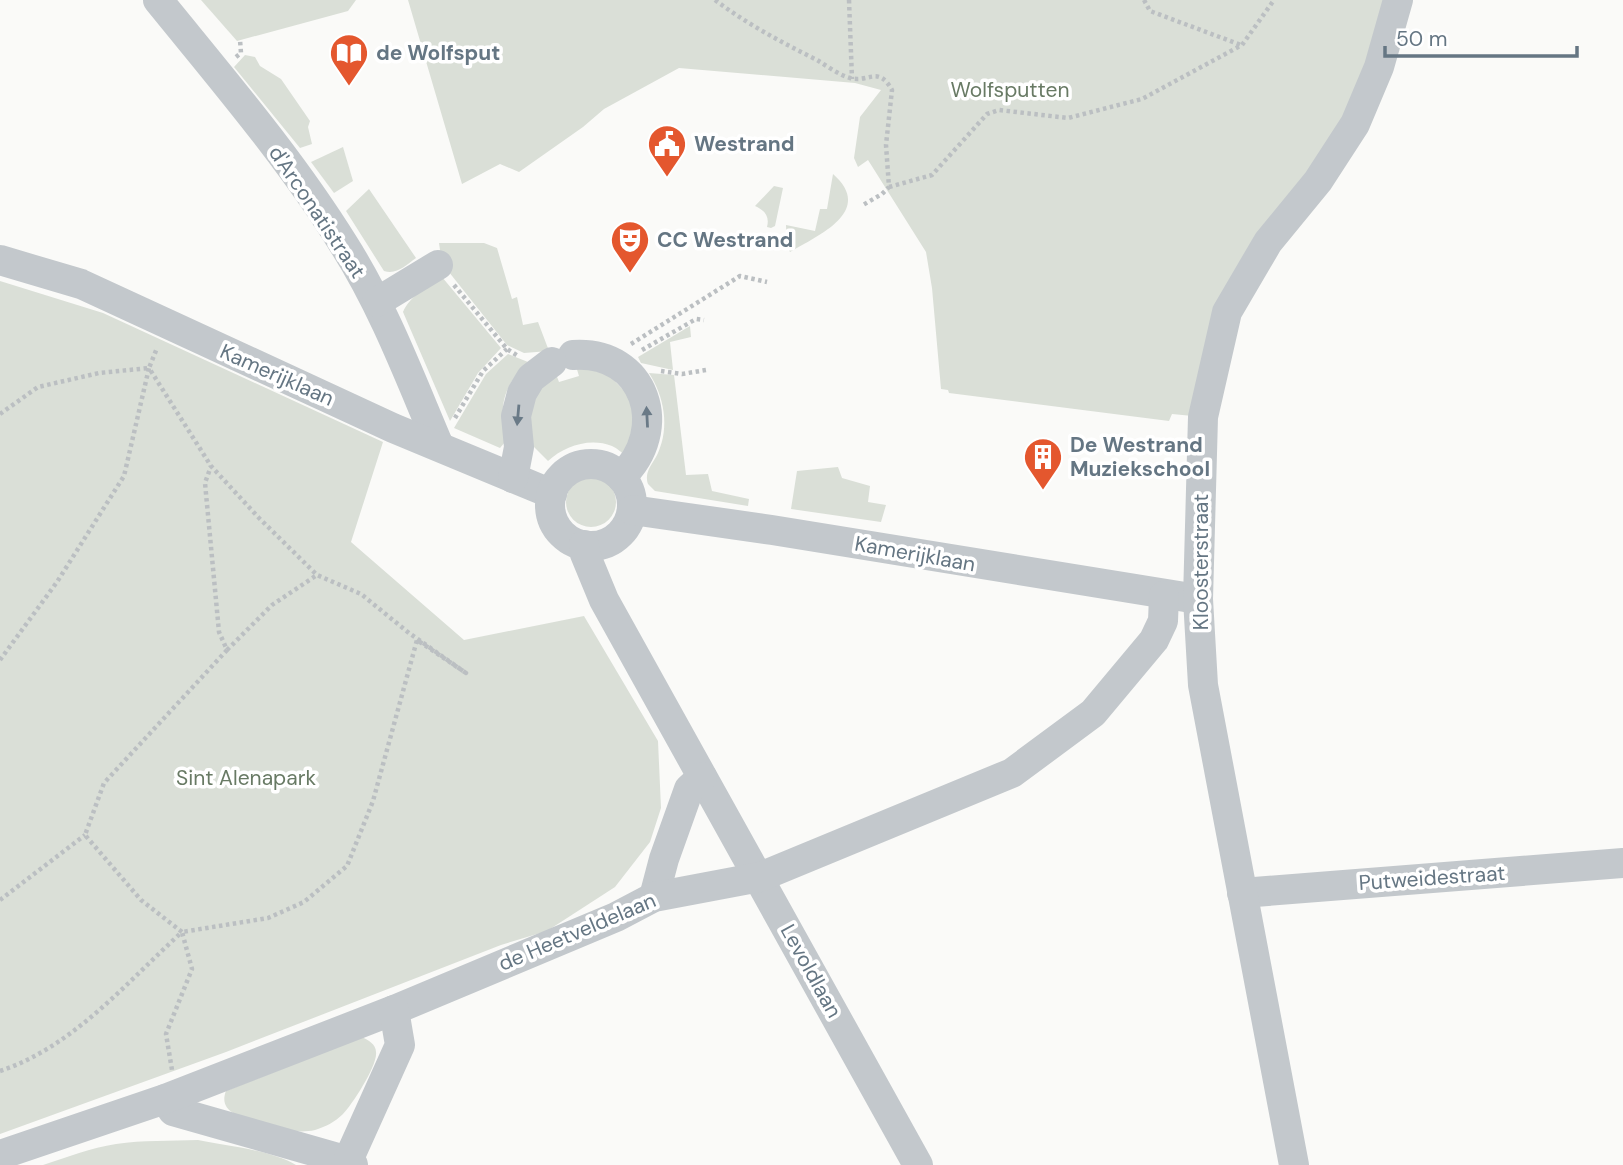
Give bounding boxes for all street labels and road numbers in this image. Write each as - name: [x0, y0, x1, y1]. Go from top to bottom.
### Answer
- street label: d'Arconatistraat: [262, 140, 372, 284]
- street label: Kamerijklaan: [216, 337, 338, 413]
- street label: Kloosterstraat: [1187, 494, 1215, 630]
- street label: Kamerijklaan: [853, 530, 977, 578]
- street label: Putweidestraat: [1358, 859, 1506, 897]
- street label: de Heetveldelaan: [494, 886, 660, 978]
- street label: Levoldlaan: [774, 919, 848, 1023]

